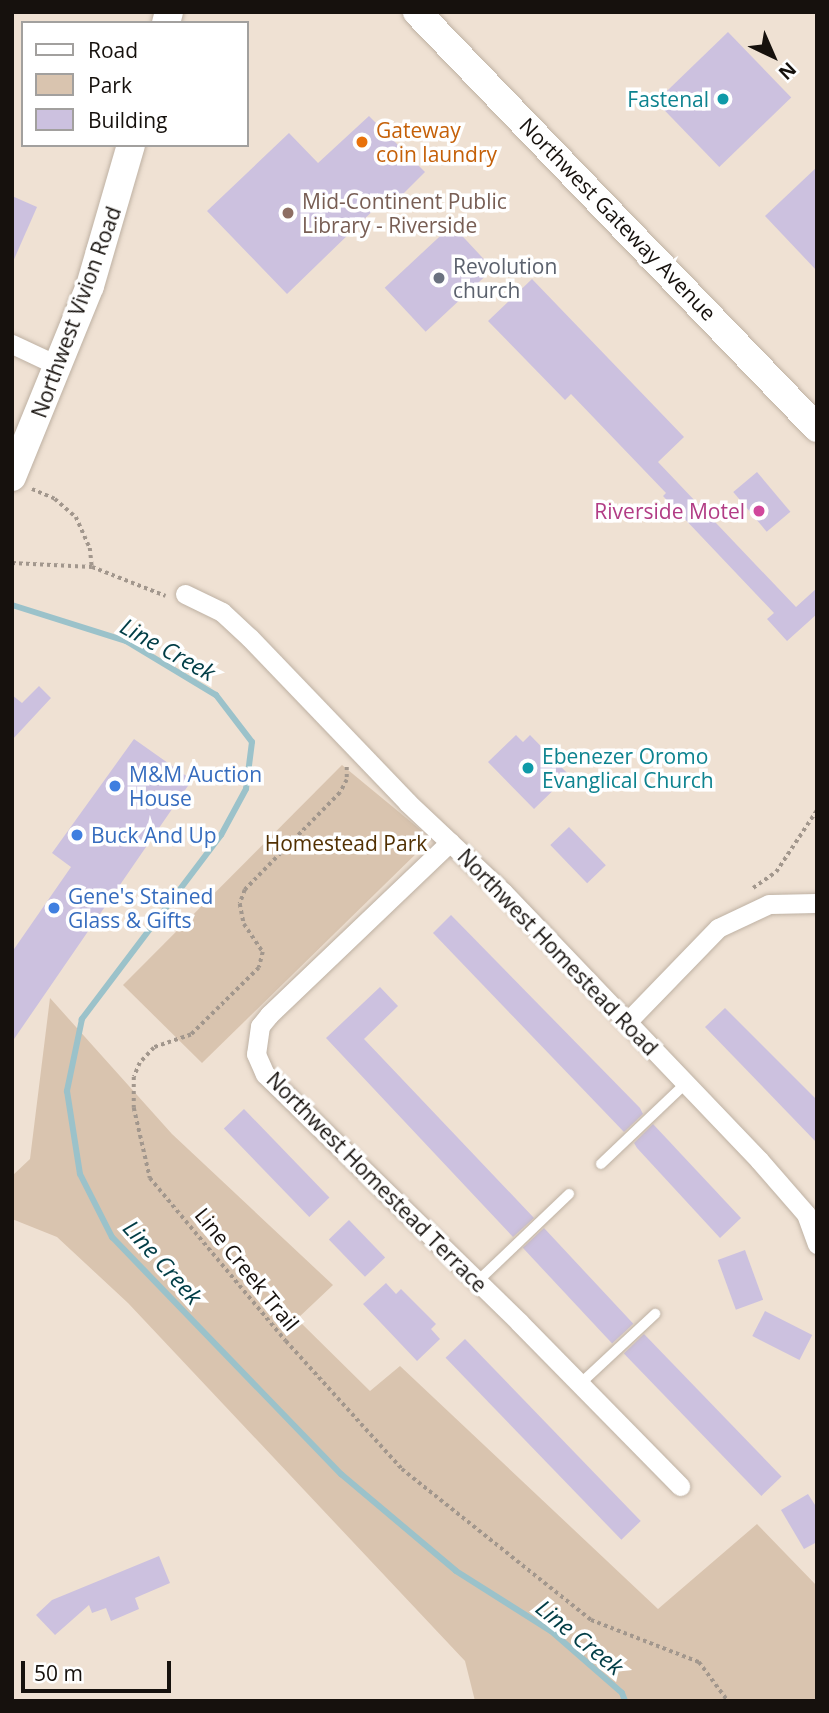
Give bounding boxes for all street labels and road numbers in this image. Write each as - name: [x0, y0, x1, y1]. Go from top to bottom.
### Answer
- street label: Northwest Gateway Avenue: [515, 113, 721, 325]
- street label: Northwest Vivion Road: [26, 203, 126, 421]
- street label: Northwest Homestead Road: [453, 844, 663, 1060]
- street label: Northwest Homestead Terrace: [262, 1067, 492, 1297]
- street label: Line Creek Trail: [190, 1203, 304, 1335]

